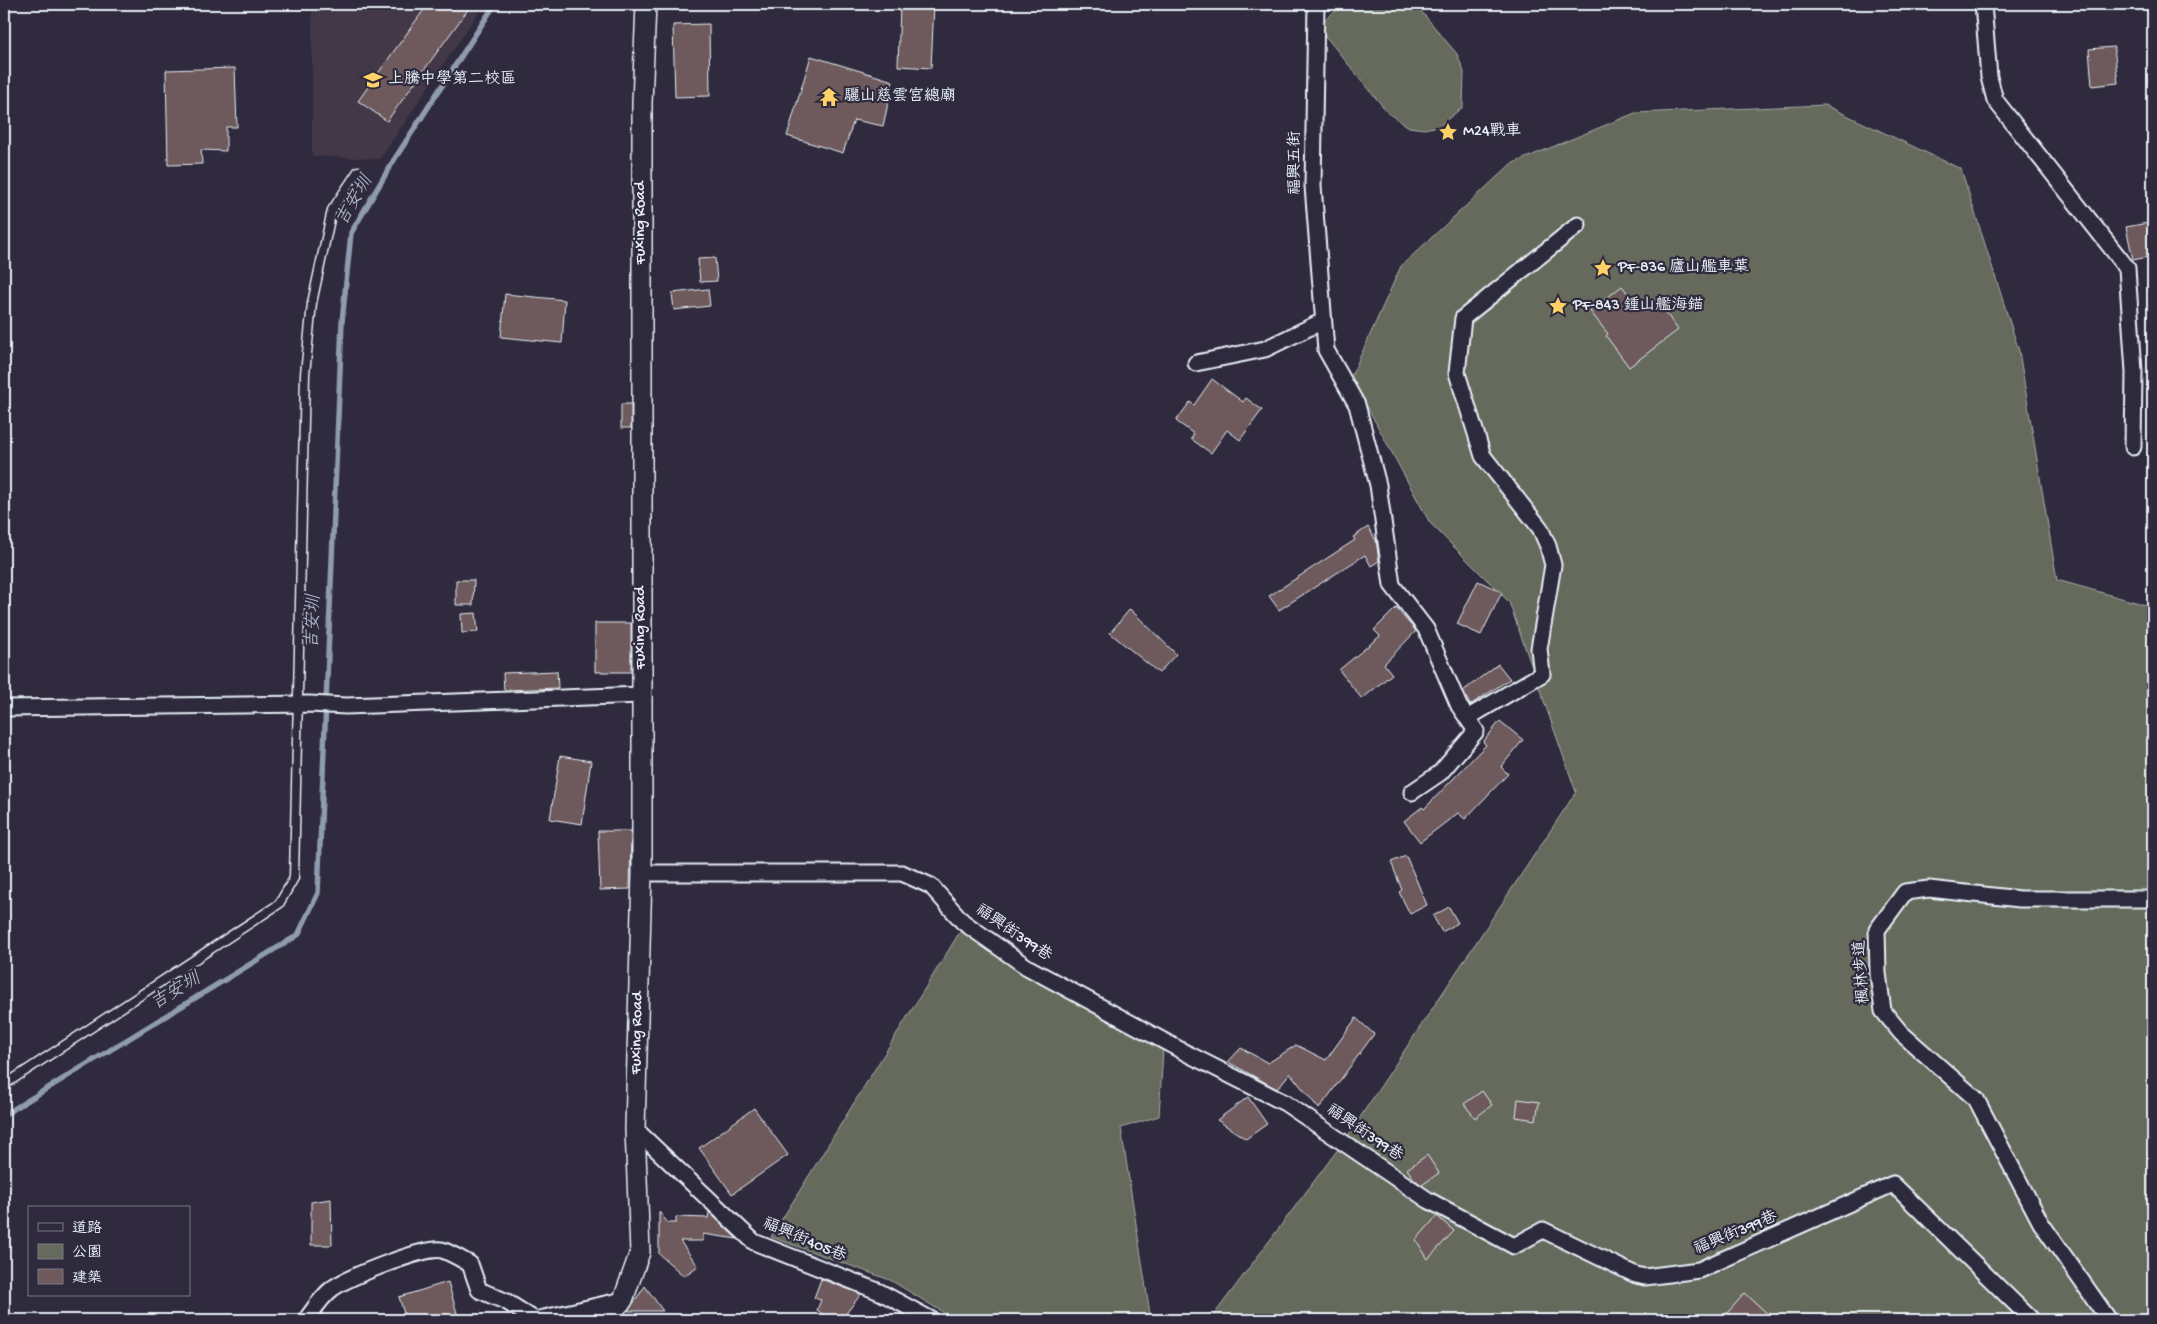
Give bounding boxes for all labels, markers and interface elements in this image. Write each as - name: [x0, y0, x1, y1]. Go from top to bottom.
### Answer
- school or university icon: 上騰中學第二校區: [362, 69, 384, 91]
- place label: 上騰中學第二校區: [388, 69, 516, 90]
- temple icon: 驪山慈雲宮總廟: [818, 86, 840, 108]
- place label: 驪山慈雲宮總廟: [844, 86, 956, 107]
- place icon: M24戰車: [1437, 121, 1459, 143]
- place label: M24戰車: [1463, 121, 1522, 142]
- street label: 福興五街: [1286, 131, 1306, 195]
- water label: 吉安圳: [332, 170, 379, 230]
- street label: Fuxing Road: [632, 180, 651, 266]
- place icon: PF-836 廬山艦車葉: [1592, 257, 1614, 279]
- place label: PF-836 廬山艦車葉: [1617, 257, 1749, 278]
- place icon: PF-843 鍾山艦海錨: [1547, 295, 1569, 317]
- place label: PF-843 鍾山艦海錨: [1572, 295, 1703, 316]
- street label: Fuxing Road: [632, 585, 651, 671]
- water label: 吉安圳: [302, 593, 326, 649]
- street label: 福興街399巷: [971, 900, 1056, 967]
- street label: 楓林步道: [1849, 939, 1875, 1005]
- water label: 吉安圳: [147, 967, 206, 1015]
- street label: Fuxing Road: [628, 990, 648, 1076]
- street label: 福興街399巷: [1322, 1100, 1407, 1167]
- legend: [28, 1206, 190, 1296]
- street label: 福興街399巷: [1691, 1206, 1780, 1260]
- street label: 福興街405巷: [759, 1213, 849, 1267]
- text: 道路: [72, 1220, 102, 1238]
- text: 公園: [72, 1244, 102, 1262]
- text: 建築: [72, 1270, 102, 1288]

